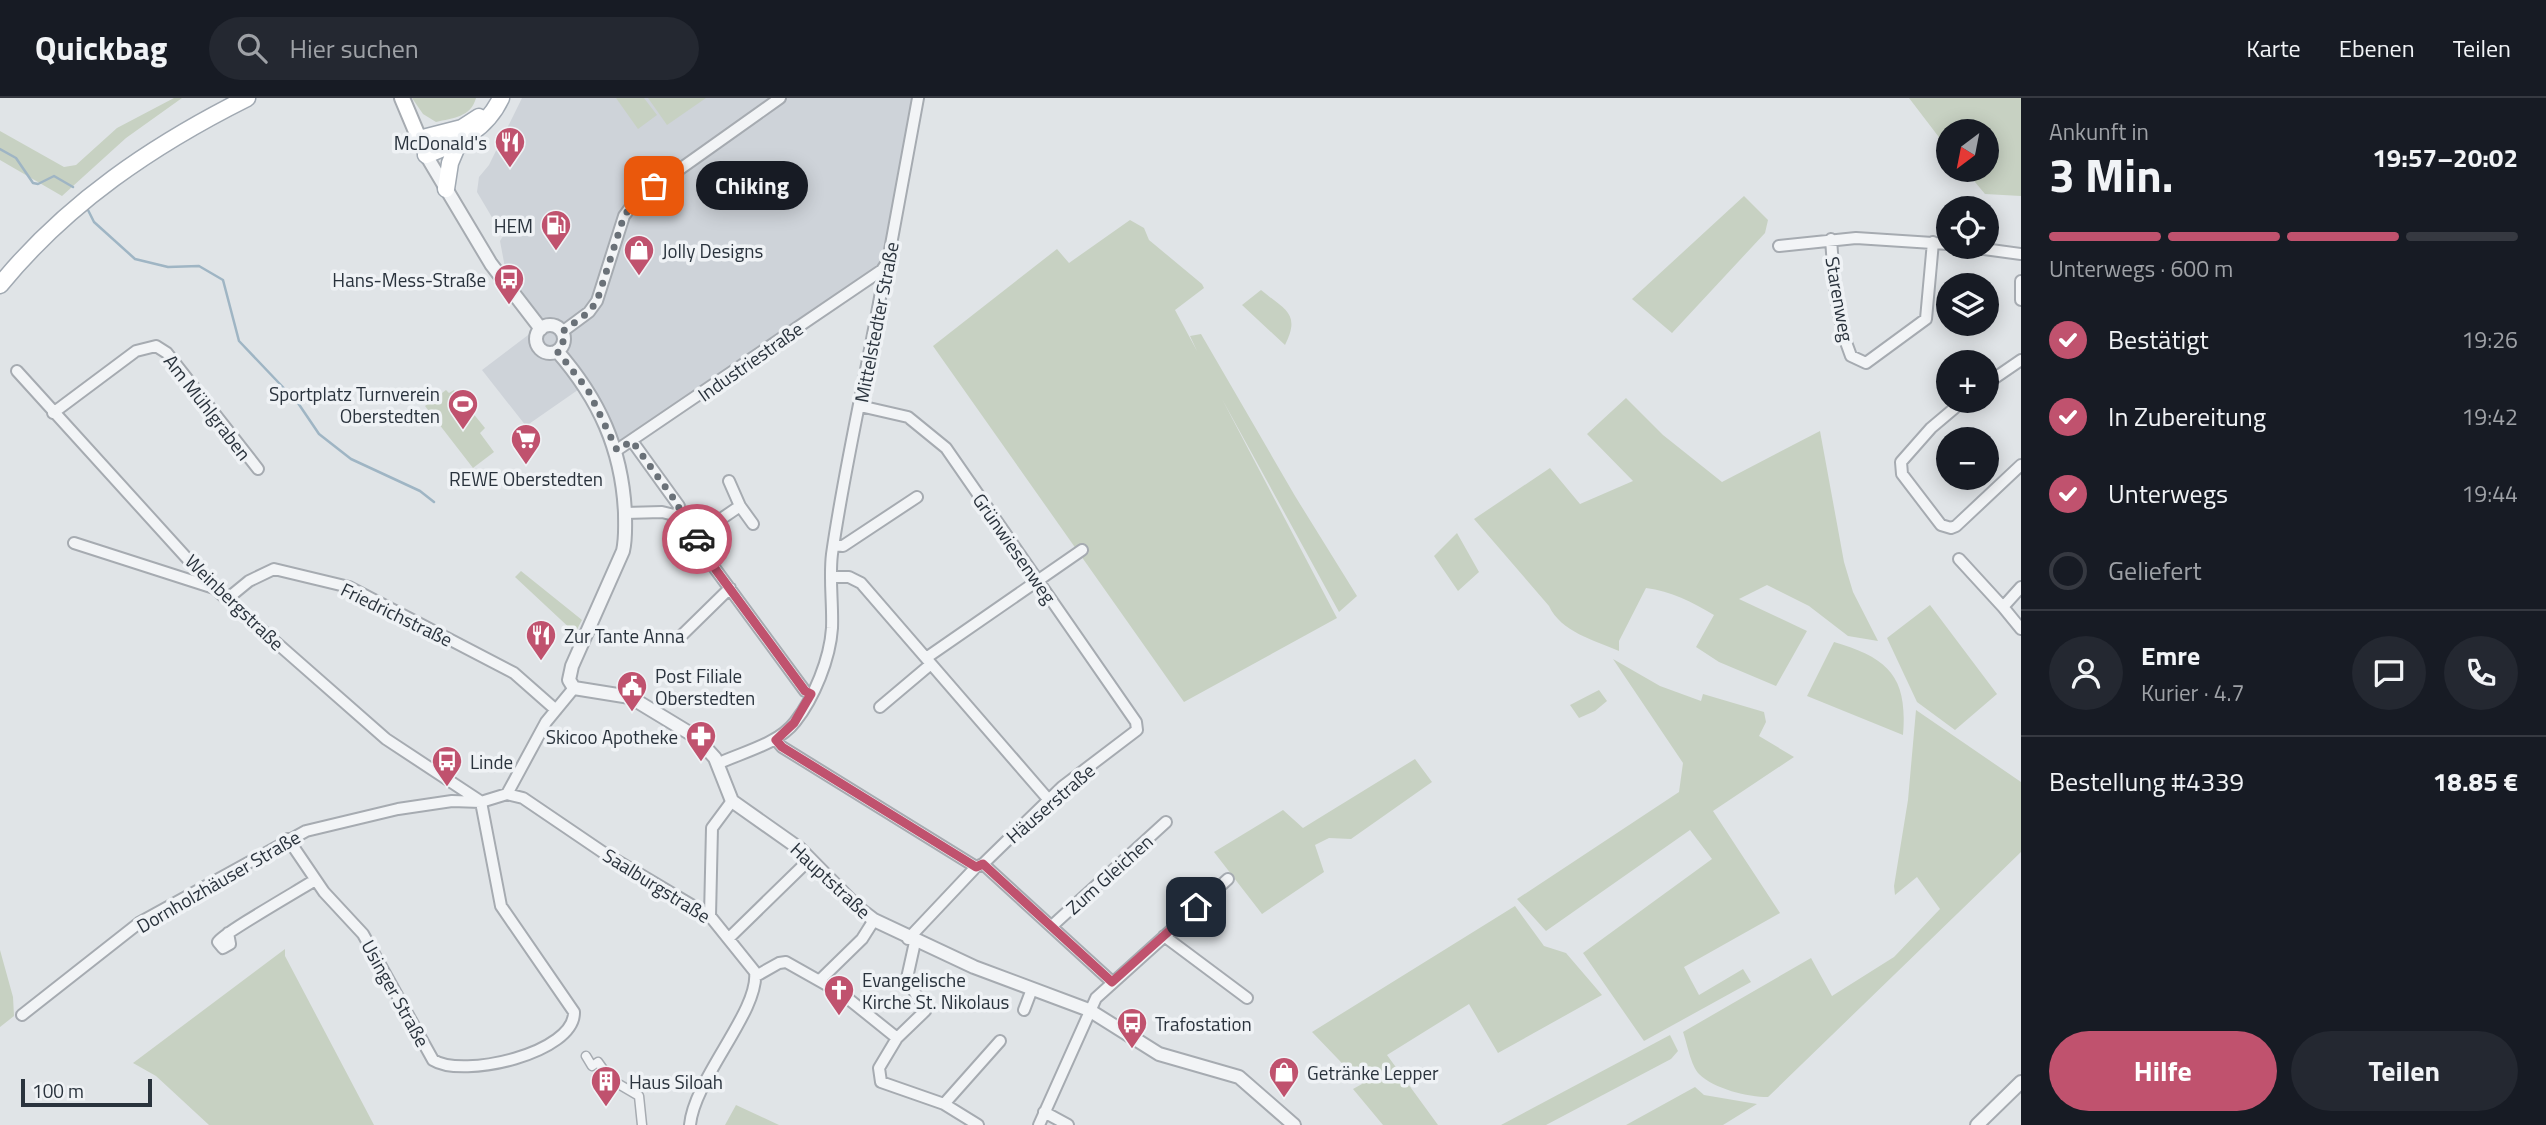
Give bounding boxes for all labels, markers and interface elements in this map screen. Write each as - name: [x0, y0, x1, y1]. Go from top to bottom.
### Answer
- search box: [209, 17, 699, 80]
- text: Quickbag: [35, 23, 167, 73]
- icon: search: [233, 29, 271, 67]
- text: Hier suchen: [289, 29, 419, 68]
- text: Karte: [2246, 30, 2301, 66]
- text: Ebenen: [2339, 30, 2415, 66]
- text: Teilen: [2453, 30, 2511, 66]
- text: Ankunft in: [2049, 114, 2149, 149]
- north arrow: [1936, 119, 1998, 182]
- map controls: [1936, 119, 1999, 490]
- restaurant icon: McDonald's: [493, 125, 527, 169]
- place label: McDonald's: [394, 128, 487, 157]
- text: 19:57–20:02: [2372, 138, 2518, 177]
- text: 3 Min.: [2049, 140, 2173, 210]
- pin: [624, 156, 684, 216]
- callout: Chiking: [696, 162, 808, 210]
- icon: bag: [635, 167, 673, 205]
- text: Chiking: [715, 168, 789, 203]
- button: locate: [1936, 196, 1999, 259]
- fuel station icon: HEM: [539, 208, 573, 252]
- place label: HEM: [494, 211, 533, 240]
- shop icon: Jolly Designs: [622, 233, 656, 277]
- place label: Jolly Designs: [662, 236, 763, 265]
- street label: Mittelstedter Straße: [846, 239, 906, 405]
- text: Unterwegs · 600 m: [2049, 251, 2233, 286]
- street label: Starenweg: [1818, 254, 1862, 344]
- bus stop icon: Hans-Mess-Straße: [492, 262, 526, 306]
- place label: Hans-Mess-Straße: [332, 265, 486, 294]
- button: layers: [1936, 273, 1999, 336]
- street label: Industriestraße: [691, 314, 809, 408]
- text: Bestätigt: [2108, 320, 2209, 359]
- icon: check: [2049, 321, 2087, 359]
- text: 19:26: [2461, 322, 2518, 357]
- street label: Am Mühlgraben: [157, 348, 259, 466]
- button: +: [1936, 350, 1999, 413]
- place label: Sportplatz Turnverein Oberstedten: [269, 379, 440, 430]
- sports icon: Sportplatz Turnverein Oberstedten: [446, 387, 480, 431]
- text: In Zubereitung: [2108, 397, 2266, 436]
- icon: check: [2049, 398, 2087, 436]
- text: 19:42: [2461, 399, 2518, 434]
- supermarket icon: REWE Oberstedten: [509, 422, 543, 466]
- button: −: [1936, 427, 1999, 490]
- place label: REWE Oberstedten: [449, 464, 603, 493]
- text: Unterwegs: [2108, 474, 2228, 513]
- icon: check: [2049, 475, 2087, 513]
- text: 19:44: [2461, 476, 2518, 511]
- street label: Grünwiesenweg: [966, 487, 1064, 609]
- courier: [662, 504, 732, 574]
- icon: car: [678, 520, 716, 558]
- street label: Weinbergstraße: [179, 547, 291, 657]
- text: Geliefert: [2108, 551, 2202, 590]
- street label: Friedrichstraße: [336, 574, 458, 654]
- restaurant icon: Zur Tante Anna: [524, 618, 558, 662]
- place label: Zur Tante Anna: [564, 621, 685, 650]
- button: person: [2049, 636, 2123, 710]
- text: Emre: [2141, 636, 2200, 675]
- button: chat: [2352, 636, 2426, 710]
- button: phone: [2444, 636, 2518, 710]
- place label: Post Filiale Oberstedten: [655, 661, 755, 712]
- public building icon: Post Filiale Oberstedten: [615, 669, 649, 713]
- text: Kurier · 4.7: [2141, 675, 2244, 710]
- pharmacy icon: Skicoo Apotheke: [684, 719, 718, 763]
- place label: Skicoo Apotheke: [546, 722, 678, 751]
- bus stop icon: Linde: [430, 744, 464, 788]
- place label: Linde: [470, 747, 513, 776]
- street label: Häuserstraße: [999, 756, 1101, 850]
- text: Bestellung #4339: [2049, 762, 2244, 801]
- text: 18.85 €: [2433, 762, 2518, 801]
- street label: Dornholzhäuser Straße: [131, 822, 305, 940]
- street label: Zum Gleichen: [1059, 827, 1159, 921]
- street label: Hauptstraße: [784, 835, 878, 925]
- street label: Saalburgstraße: [598, 840, 716, 930]
- pin: [1166, 877, 1226, 937]
- icon: home: [1177, 888, 1215, 926]
- street label: Usinger Straße: [355, 934, 437, 1052]
- place label: Evangelische Kirche St. Nikolaus: [862, 965, 1010, 1016]
- church icon: Evangelische Kirche St. Nikolaus: [822, 973, 856, 1017]
- bus stop icon: Trafostation: [1115, 1006, 1149, 1050]
- place label: Trafostation: [1155, 1009, 1252, 1038]
- button: Hilfe: [2049, 1031, 2277, 1111]
- button: Teilen: [2291, 1031, 2518, 1111]
- shop icon: Getränke Lepper: [1267, 1055, 1301, 1099]
- place label: Getränke Lepper: [1307, 1058, 1439, 1087]
- building icon: Haus Siloah: [589, 1064, 623, 1108]
- place label: Haus Siloah: [629, 1067, 723, 1096]
- scale bar: [21, 1076, 152, 1108]
- text: 100 m: [32, 1076, 84, 1105]

